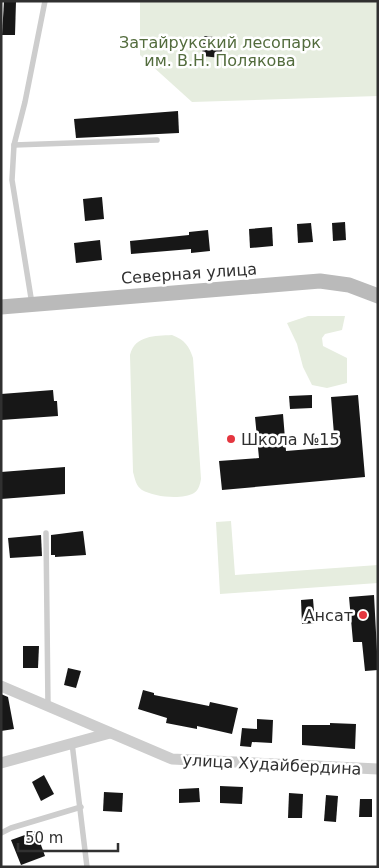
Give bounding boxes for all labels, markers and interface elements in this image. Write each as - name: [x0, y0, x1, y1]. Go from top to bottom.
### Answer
- park label: Затайрукский лесопарк им. В.Н. Полякова: [119, 33, 321, 70]
- street label: Северная улица: [120, 259, 258, 288]
- place label: Школа №15: [241, 430, 340, 449]
- marker: Школа №15: [225, 433, 237, 445]
- place label: Ансат: [304, 606, 353, 625]
- marker: Ансат: [357, 609, 369, 621]
- street label: улица Худайбердина: [182, 750, 362, 779]
- scale bar: [18, 820, 118, 852]
- text: 50 m: [25, 829, 63, 847]

